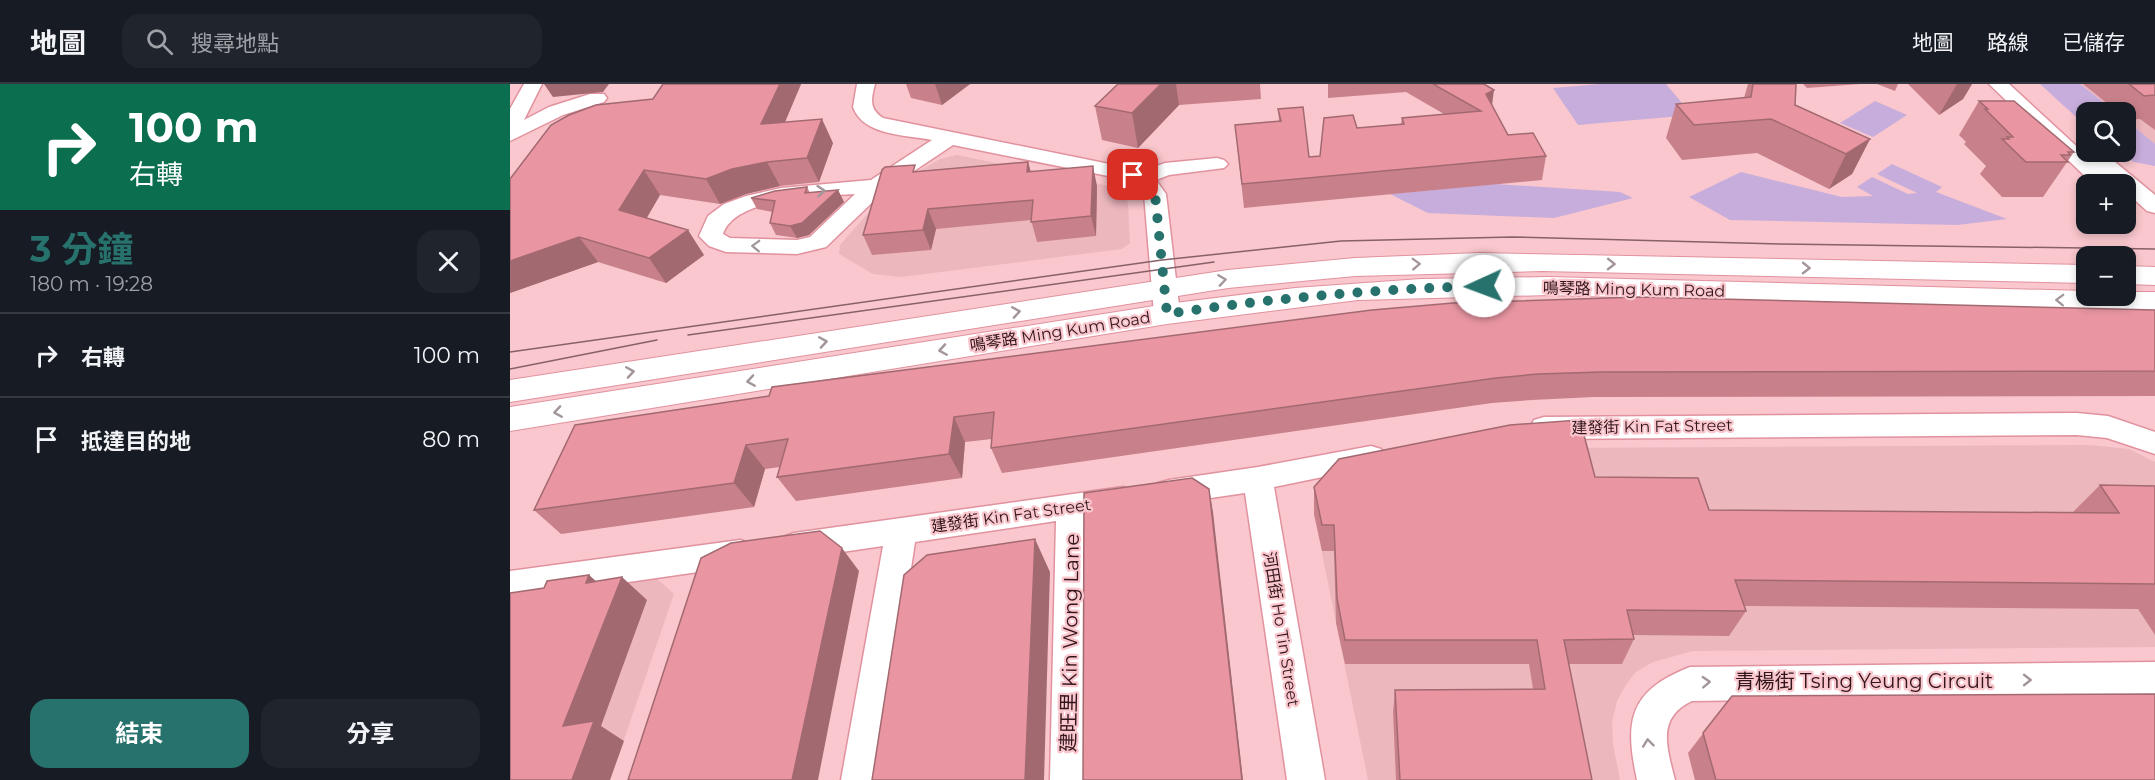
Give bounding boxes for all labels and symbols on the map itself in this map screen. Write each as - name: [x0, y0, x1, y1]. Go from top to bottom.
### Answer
- pin: [1107, 149, 1158, 200]
- one-way arrow: [817, 185, 826, 198]
- one-way arrow: [752, 239, 761, 252]
- position arrow: [1452, 254, 1516, 318]
- one-way arrow: [1412, 257, 1421, 270]
- one-way arrow: [1607, 258, 1616, 270]
- one-way arrow: [1802, 262, 1811, 274]
- one-way arrow: [1218, 275, 1227, 287]
- street label: 鳴琴路 Ming Kum Road: [1543, 278, 1725, 301]
- one-way arrow: [2056, 294, 2065, 306]
- one-way arrow: [1012, 306, 1021, 318]
- street label: 鳴琴路 Ming Kum Road: [968, 308, 1152, 355]
- one-way arrow: [817, 336, 827, 349]
- one-way arrow: [939, 343, 948, 355]
- one-way arrow: [625, 367, 635, 379]
- one-way arrow: [746, 374, 755, 386]
- one-way arrow: [554, 405, 563, 417]
- street label: 建發街 Kin Fat Street: [1571, 416, 1733, 437]
- street label: 建發街 Kin Fat Street: [930, 495, 1093, 536]
- street label: 建旺里 Kin Wong Lane: [1056, 533, 1084, 753]
- street label: 河田街 Ho Tin Street: [1260, 550, 1303, 708]
- street label: 青楊街 Tsing Yeung Circuit: [1735, 669, 1993, 693]
- one-way arrow: [2023, 674, 2032, 686]
- one-way arrow: [1702, 676, 1711, 689]
- one-way arrow: [1643, 739, 1655, 748]

